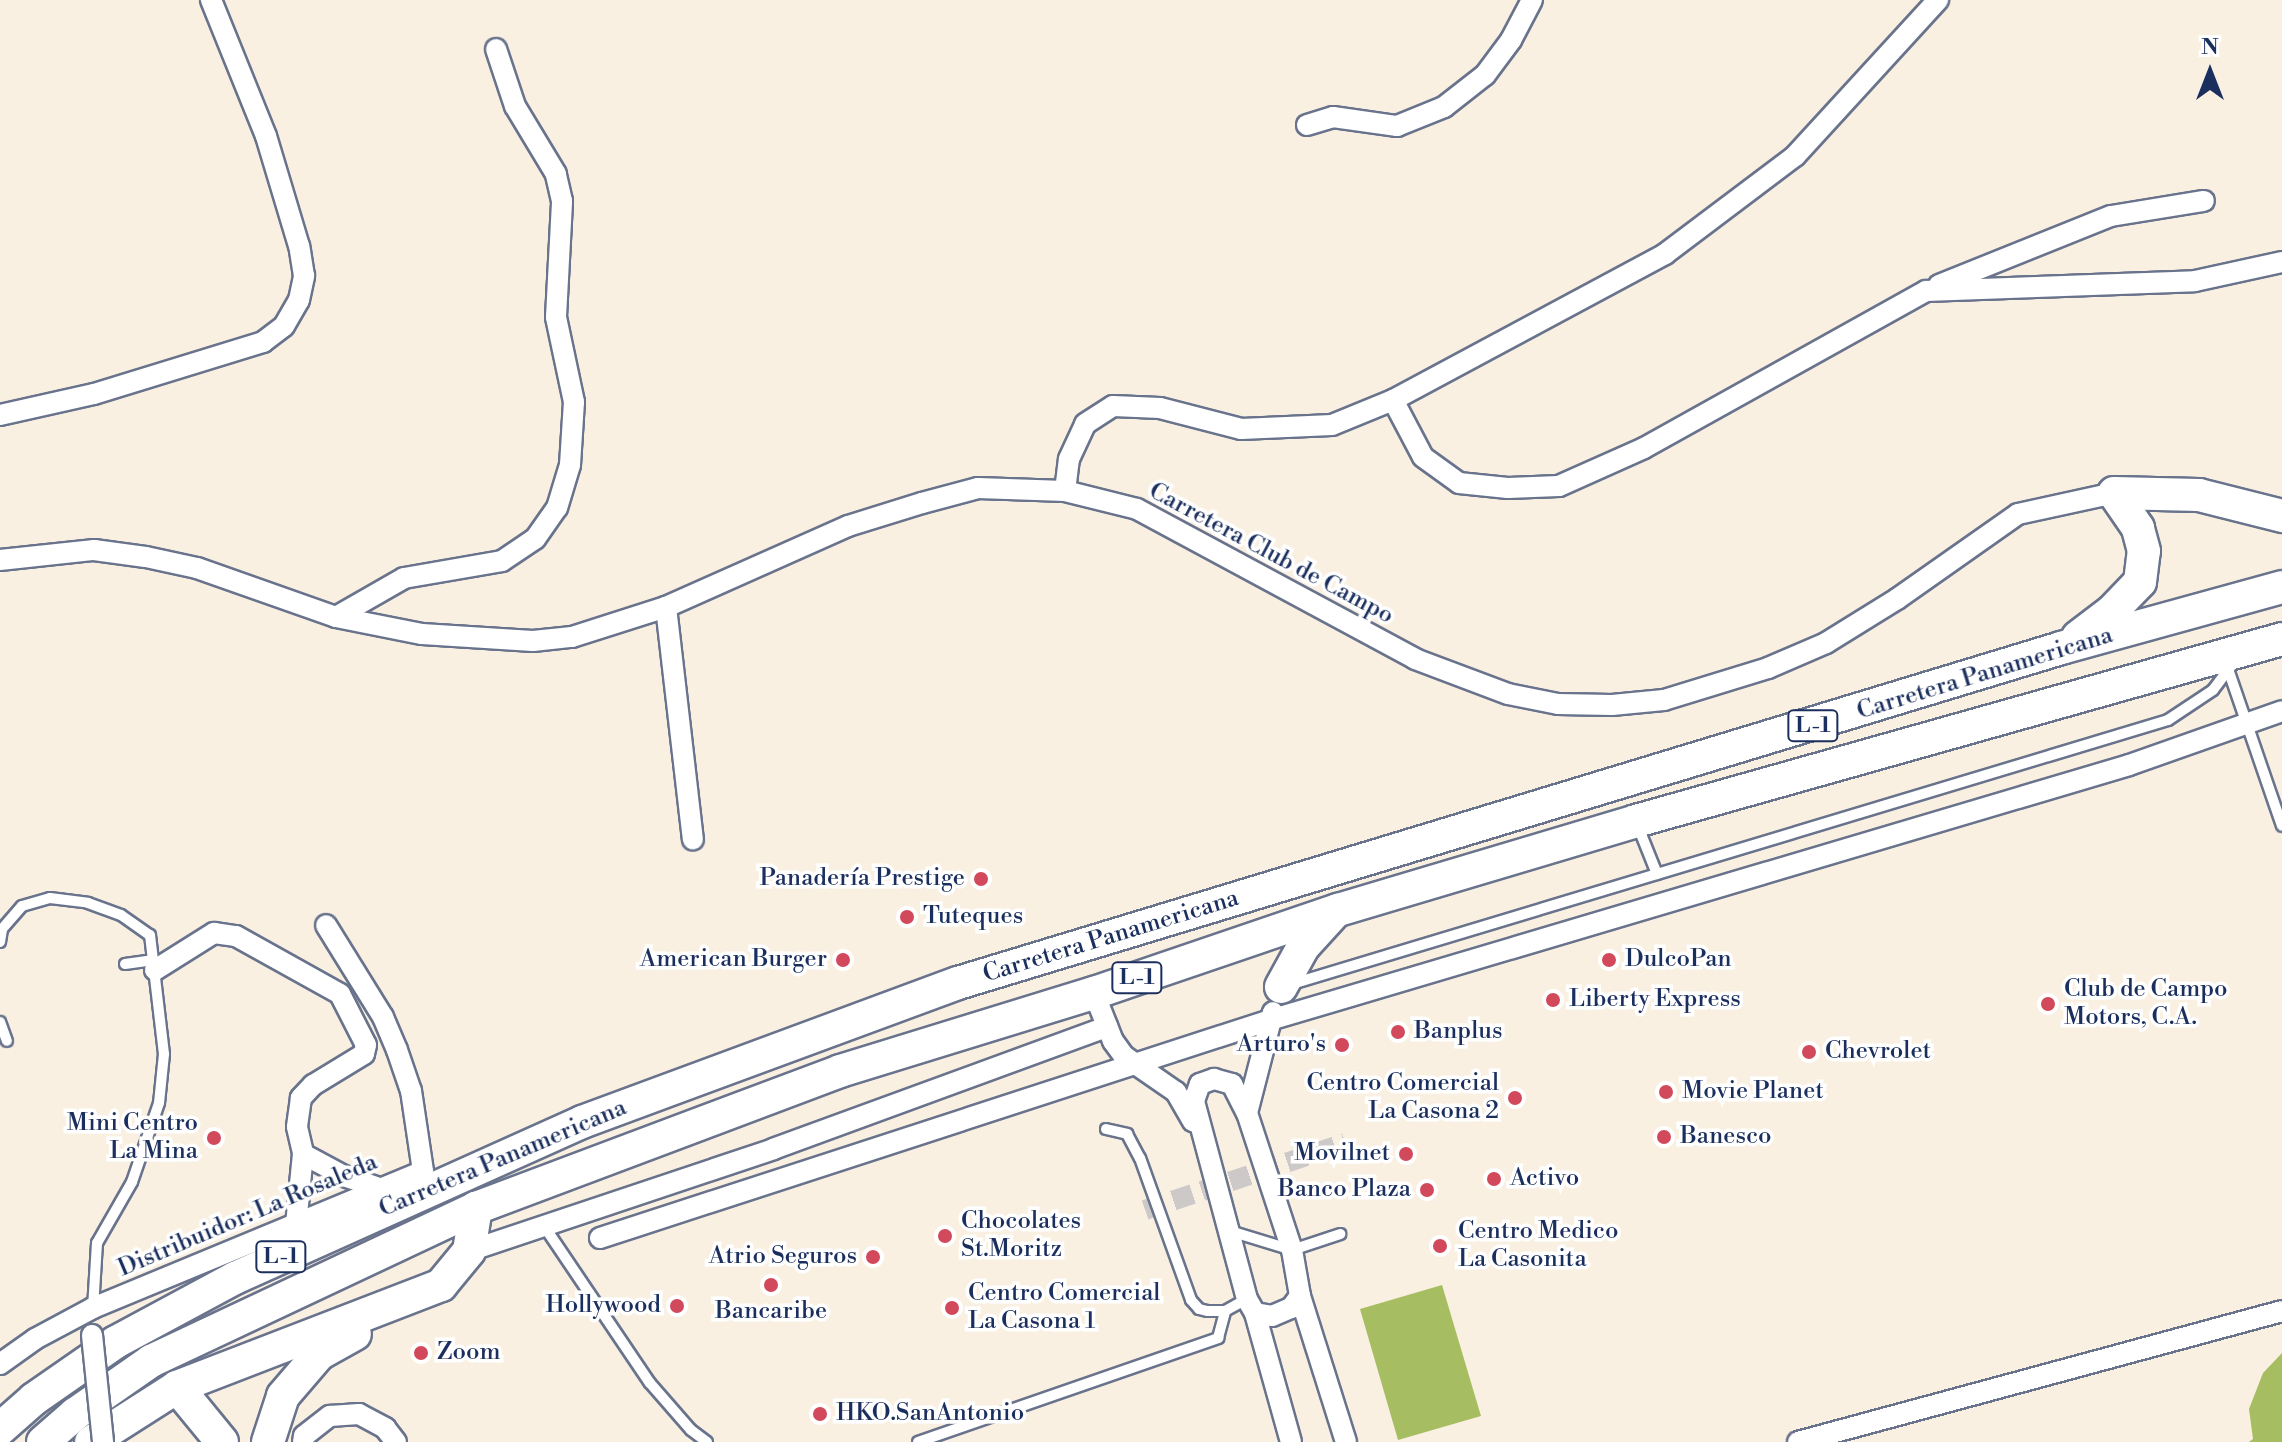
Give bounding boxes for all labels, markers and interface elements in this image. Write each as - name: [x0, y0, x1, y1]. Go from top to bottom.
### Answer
- north arrow: [2170, 32, 2250, 112]
- text: N: [2201, 34, 2219, 61]
- street label: Carretera Club de Campo: [1144, 477, 1398, 631]
- street label: Carretera Panamericana: [1854, 621, 2116, 727]
- road number: L-1: [1787, 708, 1839, 744]
- place label: Panadería Prestige: [760, 865, 965, 893]
- marker: Panadería Prestige: [972, 870, 990, 888]
- street label: Carretera Panamericana: [980, 884, 1242, 990]
- place label: Tuteques: [923, 903, 1023, 931]
- marker: Tuteques: [898, 908, 916, 926]
- place label: American Burger: [640, 946, 827, 974]
- place label: DulcoPan: [1625, 946, 1732, 974]
- marker: American Burger: [834, 951, 852, 969]
- marker: DulcoPan: [1600, 951, 1618, 969]
- road number: L-1: [1111, 960, 1163, 996]
- place label: Club de Campo Motors, C.A.: [2064, 976, 2228, 1032]
- place label: Liberty Express: [1569, 986, 1741, 1014]
- marker: Liberty Express: [1544, 991, 1562, 1009]
- marker: Club de Campo Motors, C.A.: [2039, 995, 2057, 1013]
- place label: Banplus: [1414, 1018, 1502, 1046]
- marker: Banplus: [1389, 1023, 1407, 1041]
- place label: Arturo's: [1237, 1031, 1326, 1059]
- marker: Arturo's: [1333, 1036, 1351, 1054]
- place label: Chevrolet: [1825, 1038, 1931, 1066]
- marker: Chevrolet: [1800, 1043, 1818, 1061]
- place label: Centro Comercial La Casona 2: [1307, 1070, 1499, 1126]
- place label: Movie Planet: [1682, 1078, 1824, 1106]
- marker: Movie Planet: [1657, 1083, 1675, 1101]
- marker: Centro Comercial La Casona 2: [1506, 1089, 1524, 1107]
- street label: Carretera Panamericana: [375, 1094, 631, 1224]
- place label: Mini Centro La Mina: [67, 1110, 198, 1166]
- place label: Banesco: [1680, 1123, 1772, 1151]
- marker: Banesco: [1655, 1128, 1673, 1146]
- marker: Mini Centro La Mina: [205, 1129, 223, 1147]
- place label: Movilnet: [1294, 1140, 1390, 1168]
- marker: Movilnet: [1397, 1145, 1415, 1163]
- street label: Distribuidor: La Rosaleda: [114, 1148, 382, 1284]
- place label: Activo: [1510, 1165, 1579, 1193]
- marker: Activo: [1485, 1170, 1503, 1188]
- place label: Banco Plaza: [1278, 1176, 1411, 1204]
- marker: Banco Plaza: [1418, 1181, 1436, 1199]
- place label: Chocolates St.Moritz: [961, 1208, 1081, 1264]
- place label: Centro Medico La Casonita: [1458, 1218, 1618, 1274]
- marker: Chocolates St.Moritz: [936, 1227, 954, 1245]
- marker: Centro Medico La Casonita: [1429, 1235, 1451, 1257]
- road number: L-1: [255, 1239, 307, 1275]
- place label: Atrio Seguros: [709, 1243, 857, 1271]
- marker: Atrio Seguros: [864, 1248, 882, 1266]
- marker: Bancaribe: [762, 1276, 780, 1294]
- place label: Centro Comercial La Casona 1: [968, 1280, 1160, 1336]
- place label: Hollywood: [545, 1292, 661, 1320]
- marker: Hollywood: [668, 1297, 686, 1315]
- place label: Bancaribe: [715, 1298, 827, 1326]
- marker: Centro Comercial La Casona 1: [943, 1299, 961, 1317]
- place label: Zoom: [437, 1339, 501, 1367]
- marker: Zoom: [412, 1344, 430, 1362]
- place label: HKO.SanAntonio: [836, 1400, 1024, 1428]
- marker: HKO.SanAntonio: [811, 1405, 829, 1423]

